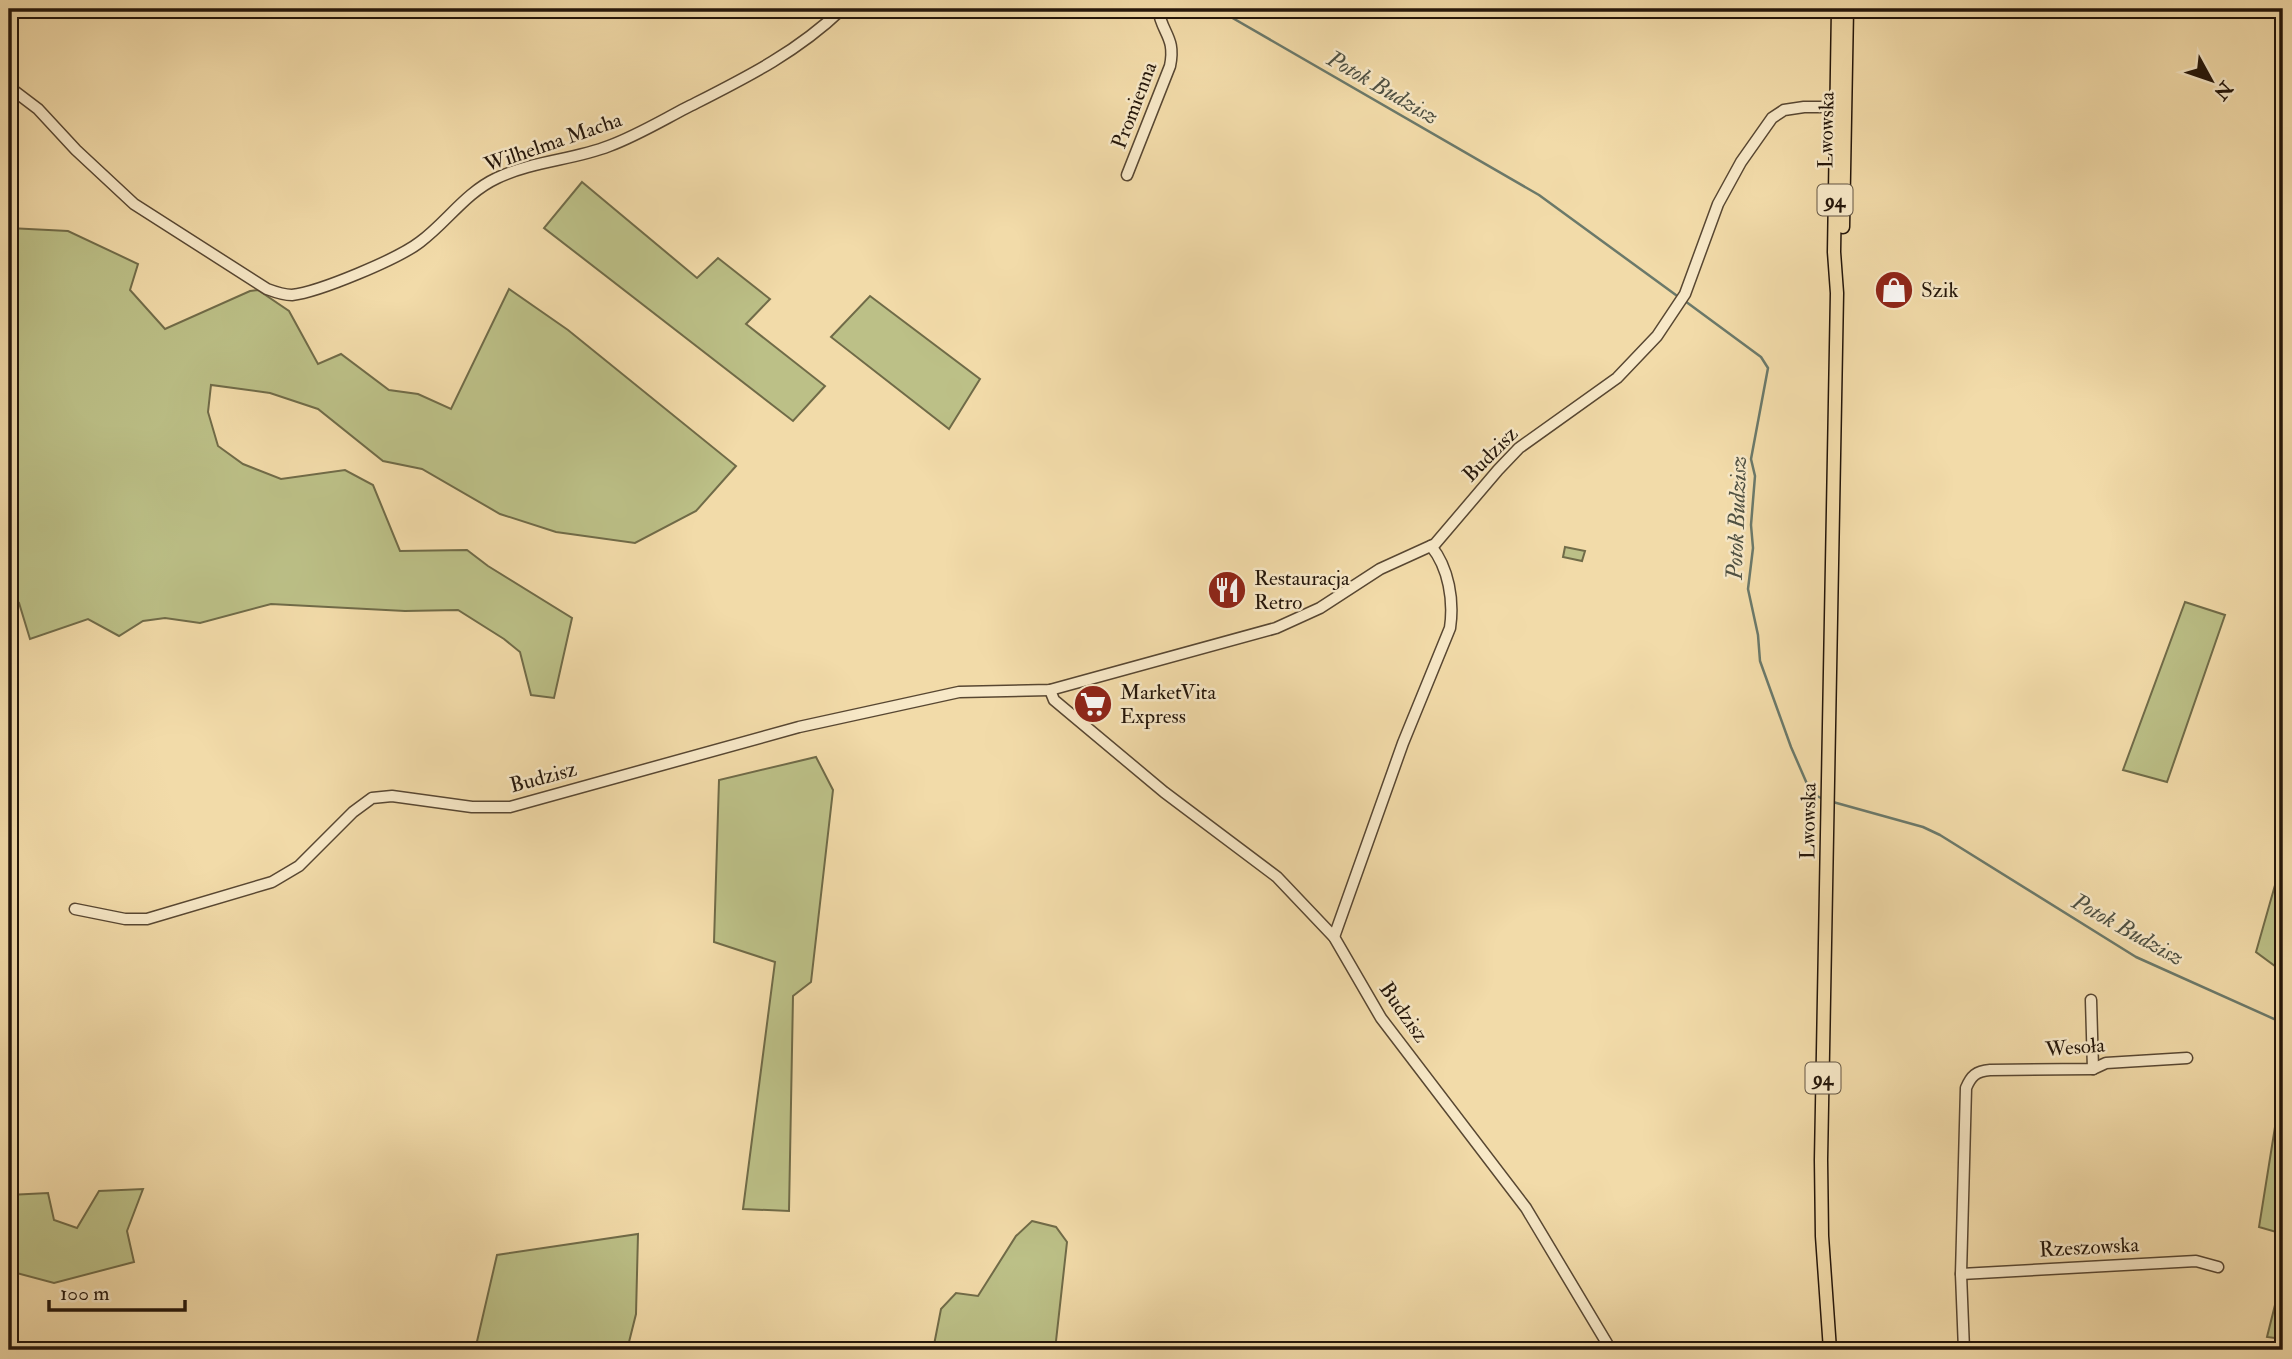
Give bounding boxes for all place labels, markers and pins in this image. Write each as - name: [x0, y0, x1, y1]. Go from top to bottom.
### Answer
- shop icon: Szik: [1873, 269, 1915, 311]
- place label: Szik: [1921, 277, 1959, 304]
- place label: Restauracja Retro: [1254, 565, 1350, 616]
- restaurant icon: Restauracja Retro: [1206, 569, 1248, 611]
- place label: MarketVita Express: [1120, 679, 1216, 730]
- supermarket icon: MarketVita Express: [1072, 683, 1114, 725]

